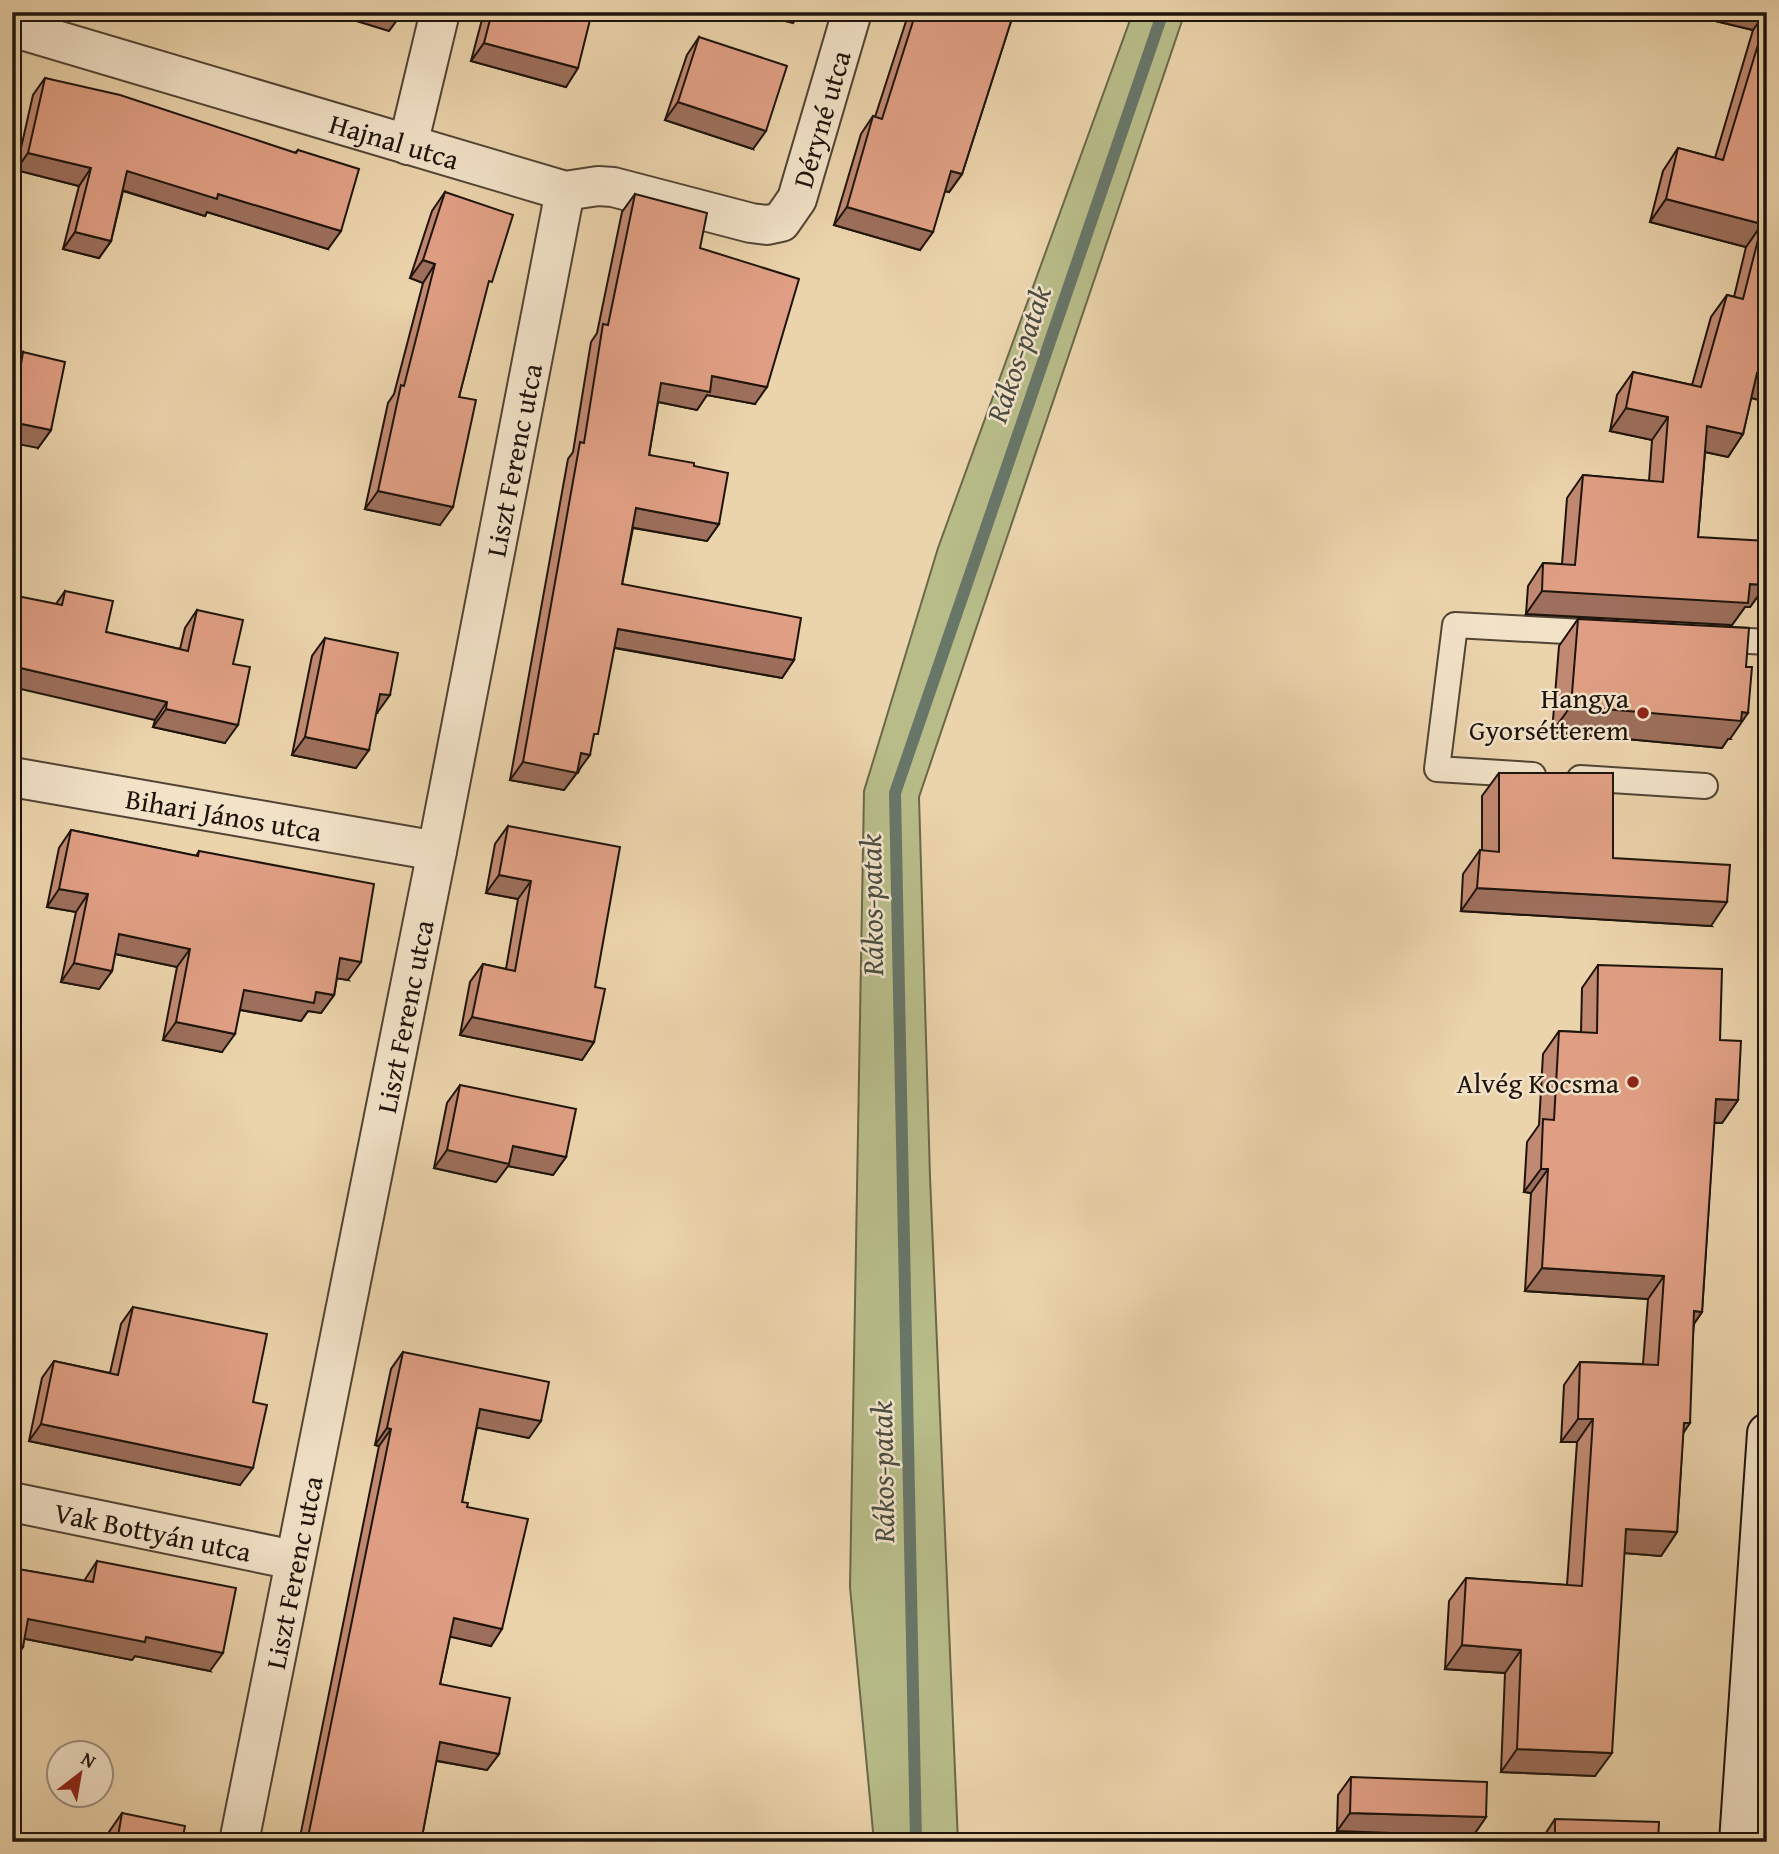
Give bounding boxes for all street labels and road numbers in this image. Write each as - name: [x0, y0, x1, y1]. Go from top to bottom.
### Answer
- street label: Déryné utca: [781, 44, 860, 192]
- street label: Hajnal utca: [325, 102, 465, 179]
- street label: Liszt Ferenc utca: [474, 359, 552, 560]
- street label: Bihari János utca: [123, 777, 326, 851]
- street label: Liszt Ferenc utca: [365, 915, 443, 1116]
- street label: Liszt Ferenc utca: [254, 1471, 332, 1672]
- street label: Vak Bottyán utca: [51, 1491, 256, 1571]

